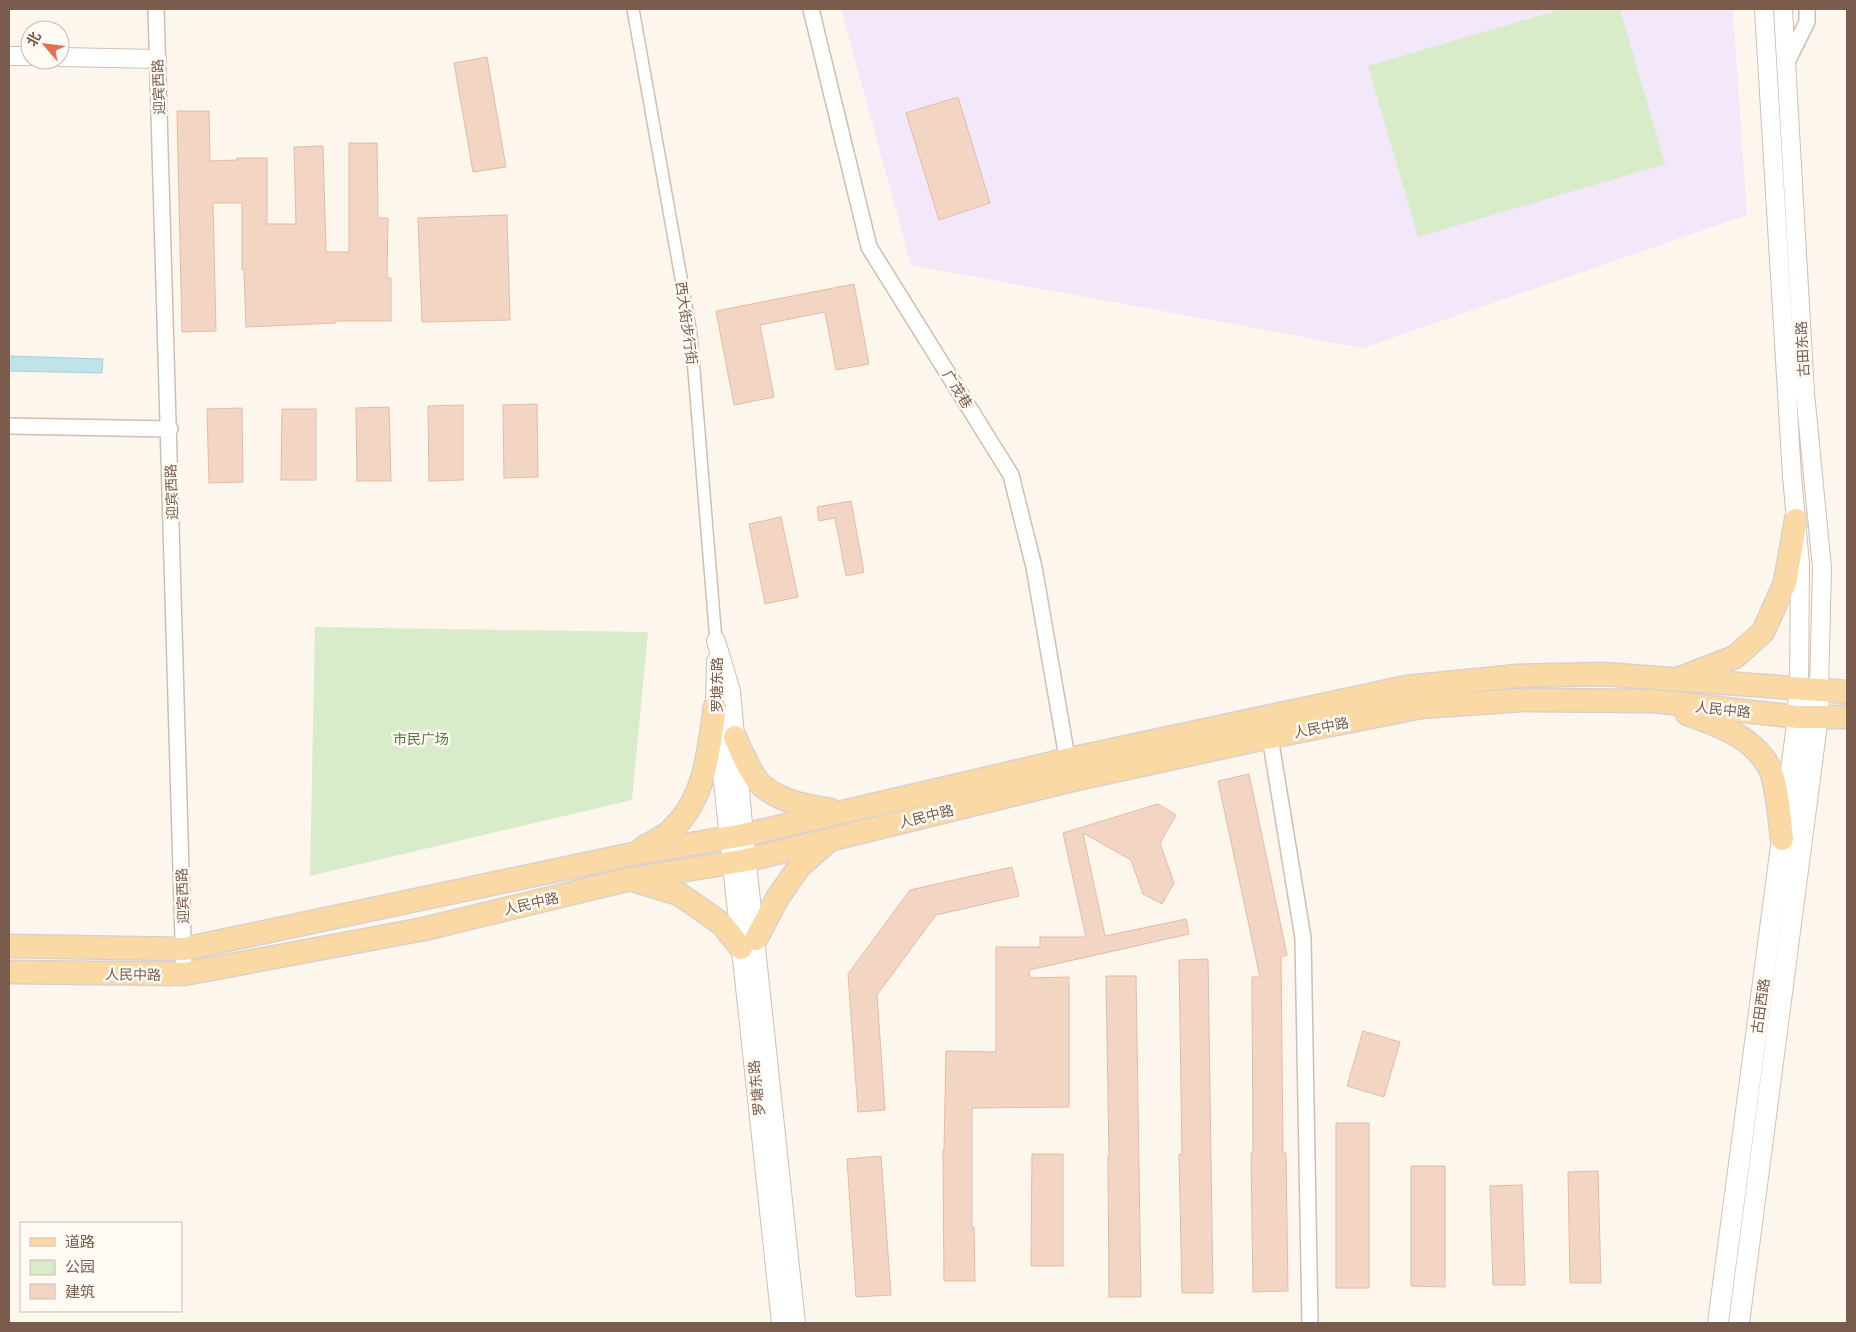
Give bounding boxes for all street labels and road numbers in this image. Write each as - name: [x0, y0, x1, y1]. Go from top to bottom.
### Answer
- street label: 迎宾西路: [148, 59, 168, 115]
- street label: 西大街步行街: [672, 280, 702, 366]
- street label: 古田东路: [1791, 321, 1813, 377]
- street label: 广茂巷: [939, 366, 977, 412]
- street label: 迎宾西路: [161, 464, 181, 520]
- street label: 罗塘东路: [707, 657, 726, 713]
- street label: 人民中路: [1694, 697, 1752, 721]
- street label: 人民中路: [1292, 712, 1350, 742]
- street label: 人民中路: [897, 800, 955, 832]
- street label: 迎宾西路: [172, 868, 192, 924]
- street label: 人民中路: [502, 887, 560, 919]
- street label: 人民中路: [105, 964, 161, 984]
- street label: 古田西路: [1747, 977, 1773, 1035]
- street label: 罗塘东路: [744, 1059, 768, 1117]

